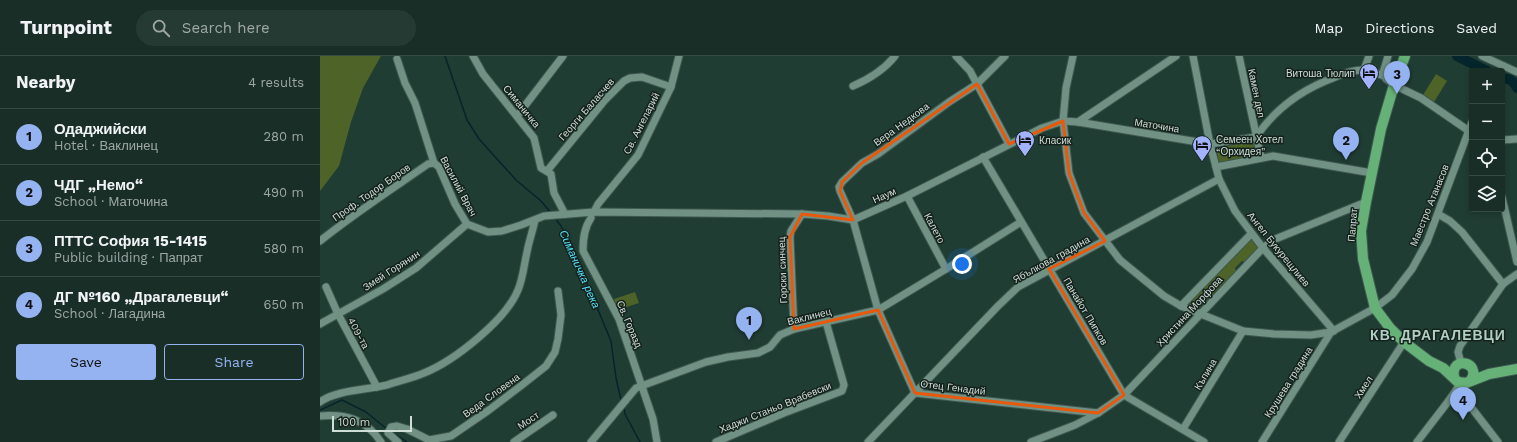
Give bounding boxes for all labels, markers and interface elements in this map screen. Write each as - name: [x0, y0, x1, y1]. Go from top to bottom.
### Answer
- search box: [136, 10, 416, 46]
- text: Turnpoint: [20, 16, 112, 39]
- icon: search: [150, 17, 172, 39]
- text: Search here: [182, 19, 270, 37]
- text: Map: [1315, 20, 1343, 36]
- text: Directions: [1365, 20, 1434, 36]
- text: Saved: [1456, 20, 1497, 36]
- pin: 3: [1384, 61, 1410, 94]
- hotel icon: Витоша Тюлип: [1358, 62, 1380, 90]
- street label: Камен дел: [1246, 68, 1267, 119]
- place label: Витоша Тюлип: [1286, 68, 1355, 79]
- map controls: [1469, 68, 1505, 212]
- button: +: [1469, 68, 1505, 104]
- text: Nearby: [16, 72, 75, 92]
- text: 4 results: [248, 75, 304, 90]
- street label: Георги Баласчев: [556, 76, 616, 143]
- street label: Симаничка: [501, 83, 542, 130]
- street label: Св. Ангеларий: [621, 91, 662, 156]
- street label: Вера Недкова: [871, 100, 932, 148]
- button: −: [1469, 104, 1505, 140]
- street label: Маточина: [1134, 117, 1181, 135]
- text: Одаджийски: [54, 120, 147, 138]
- pin: 2: [1333, 127, 1359, 160]
- text: 1: [26, 129, 32, 144]
- text: 280 m: [264, 129, 304, 144]
- hotel icon: Класик: [1014, 129, 1036, 157]
- hotel icon: Семеен Хотел “Орхидея”: [1191, 134, 1213, 162]
- place label: Семеен Хотел “Орхидея”: [1216, 134, 1283, 157]
- place label: Класик: [1039, 135, 1072, 146]
- text: Hotel · Ваклинец: [54, 138, 158, 153]
- button: locate: [1469, 140, 1505, 176]
- street label: Василий Врач: [438, 155, 479, 218]
- street label: Проф. Тодор Боров: [330, 161, 412, 223]
- street label: Маестро Атанасов: [1408, 163, 1451, 248]
- text: ЧДГ „Немо“: [54, 176, 143, 194]
- button: layers: [1469, 176, 1505, 212]
- text: 2: [25, 185, 33, 200]
- text: 490 m: [263, 185, 304, 200]
- street label: Наум: [871, 185, 898, 205]
- text: School · Маточина: [54, 194, 168, 209]
- street label: Папрат: [1346, 207, 1359, 242]
- street label: Ангел Букурещлиев: [1245, 210, 1312, 289]
- street label: Калето: [922, 211, 947, 246]
- water label: Симаничка река: [556, 228, 603, 310]
- text: ПТТС София 15-1415: [54, 232, 207, 250]
- street label: Ябълкова градина: [1011, 234, 1092, 285]
- street label: Горски синчец: [776, 236, 789, 304]
- text: 3: [25, 241, 33, 256]
- text: 580 m: [264, 241, 304, 256]
- street label: Змей Горянин: [361, 248, 422, 293]
- text: Public building · Папрат: [54, 250, 203, 265]
- your location: [952, 254, 972, 274]
- street label: Христина Морфова: [1154, 274, 1225, 349]
- street label: Панайот Пипков: [1061, 276, 1110, 347]
- text: ДГ №160 „Драгалевци“: [54, 288, 229, 306]
- text: 4: [25, 297, 33, 312]
- text: 650 m: [264, 297, 304, 312]
- street label: Св. Горазд: [615, 299, 644, 350]
- text: School · Лагадина: [54, 306, 165, 321]
- street label: Ваклинец: [786, 306, 833, 327]
- pin: 1: [736, 307, 762, 340]
- street label: 409-та: [346, 316, 372, 351]
- district label: КВ. ДРАГАЛЕВЦИ: [1370, 327, 1506, 343]
- button: Save: [16, 344, 156, 380]
- button: Share: [164, 344, 304, 380]
- street label: Крушева градина: [1262, 345, 1315, 420]
- street label: Къпина: [1192, 356, 1219, 392]
- street label: Веда Словена: [461, 371, 522, 420]
- street label: Хмел: [1352, 374, 1375, 401]
- street label: Отец Генадий: [920, 378, 986, 397]
- street label: Хаджи Станьо Врабевски: [718, 380, 833, 435]
- pin: 4: [1450, 387, 1476, 420]
- street label: Мост: [515, 409, 541, 432]
- scale bar: [332, 414, 412, 433]
- text: 100 m: [338, 416, 370, 429]

